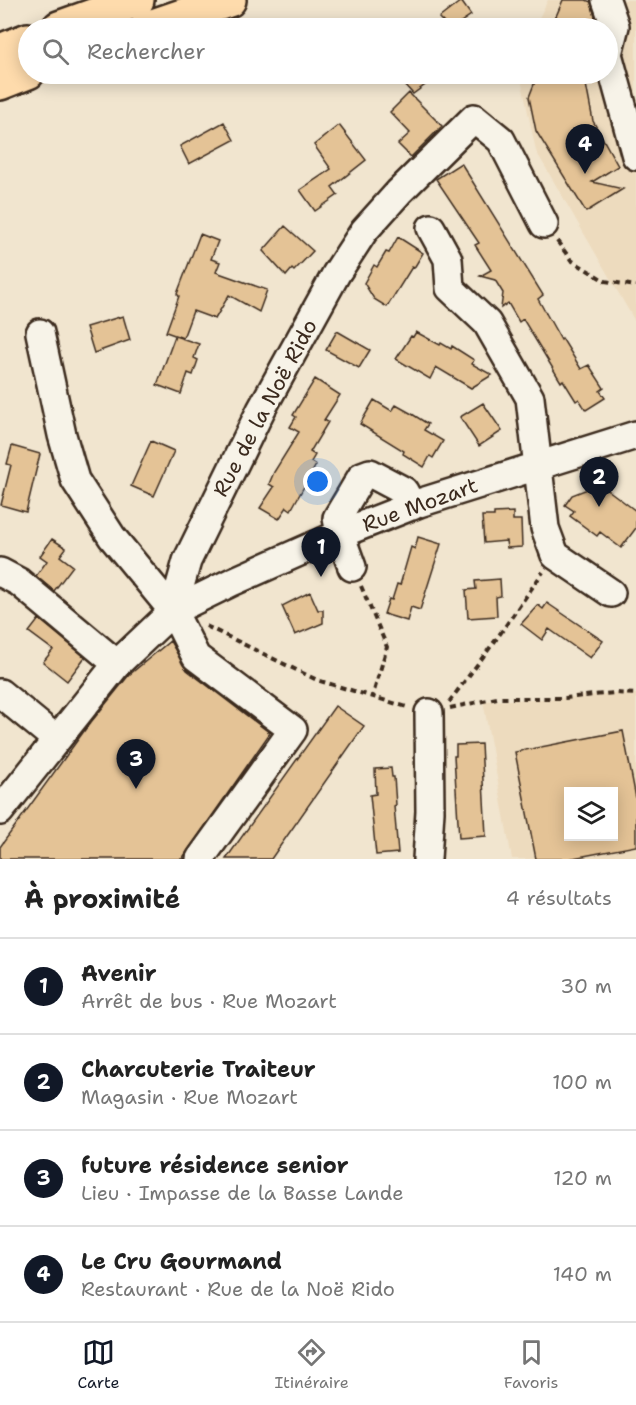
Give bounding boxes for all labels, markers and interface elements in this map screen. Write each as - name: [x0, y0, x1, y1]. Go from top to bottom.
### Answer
- search box: [18, 18, 618, 84]
- icon: search: [39, 35, 72, 68]
- text: Rechercher: [87, 37, 206, 66]
- pin: 4: [566, 124, 604, 174]
- street label: Rue de la Noë Rido: [206, 314, 324, 502]
- pin: 2: [580, 458, 618, 507]
- your location: [303, 467, 332, 496]
- street label: Rue Mozart: [359, 471, 481, 539]
- pin: 1: [302, 528, 340, 577]
- pin: 3: [116, 740, 156, 789]
- map controls: [564, 787, 618, 841]
- button: layers: [564, 787, 618, 841]
- text: À proximité: [24, 881, 180, 916]
- text: 4 résultats: [506, 885, 612, 911]
- text: Avenir: [81, 959, 157, 988]
- text: 1: [39, 973, 48, 999]
- text: 30 m: [560, 973, 612, 999]
- text: Arrêt de bus · Rue Mozart: [81, 988, 337, 1014]
- text: Charcuterie Traiteur: [81, 1055, 316, 1084]
- text: 2: [37, 1069, 51, 1095]
- text: 100 m: [552, 1069, 612, 1095]
- text: Magasin · Rue Mozart: [81, 1084, 298, 1110]
- text: future résidence senior: [81, 1151, 349, 1180]
- text: 3: [37, 1165, 51, 1191]
- text: 120 m: [553, 1165, 612, 1191]
- text: Lieu · Impasse de la Basse Lande: [81, 1180, 404, 1206]
- text: Le Cru Gourmand: [81, 1247, 282, 1276]
- text: 4: [37, 1261, 51, 1287]
- text: 140 m: [553, 1261, 612, 1287]
- text: Restaurant · Rue de la Noë Rido: [81, 1276, 395, 1302]
- tab: Carte: [78, 1336, 119, 1393]
- tab: Itinéraire: [274, 1336, 349, 1393]
- tab: Favoris: [504, 1336, 558, 1393]

